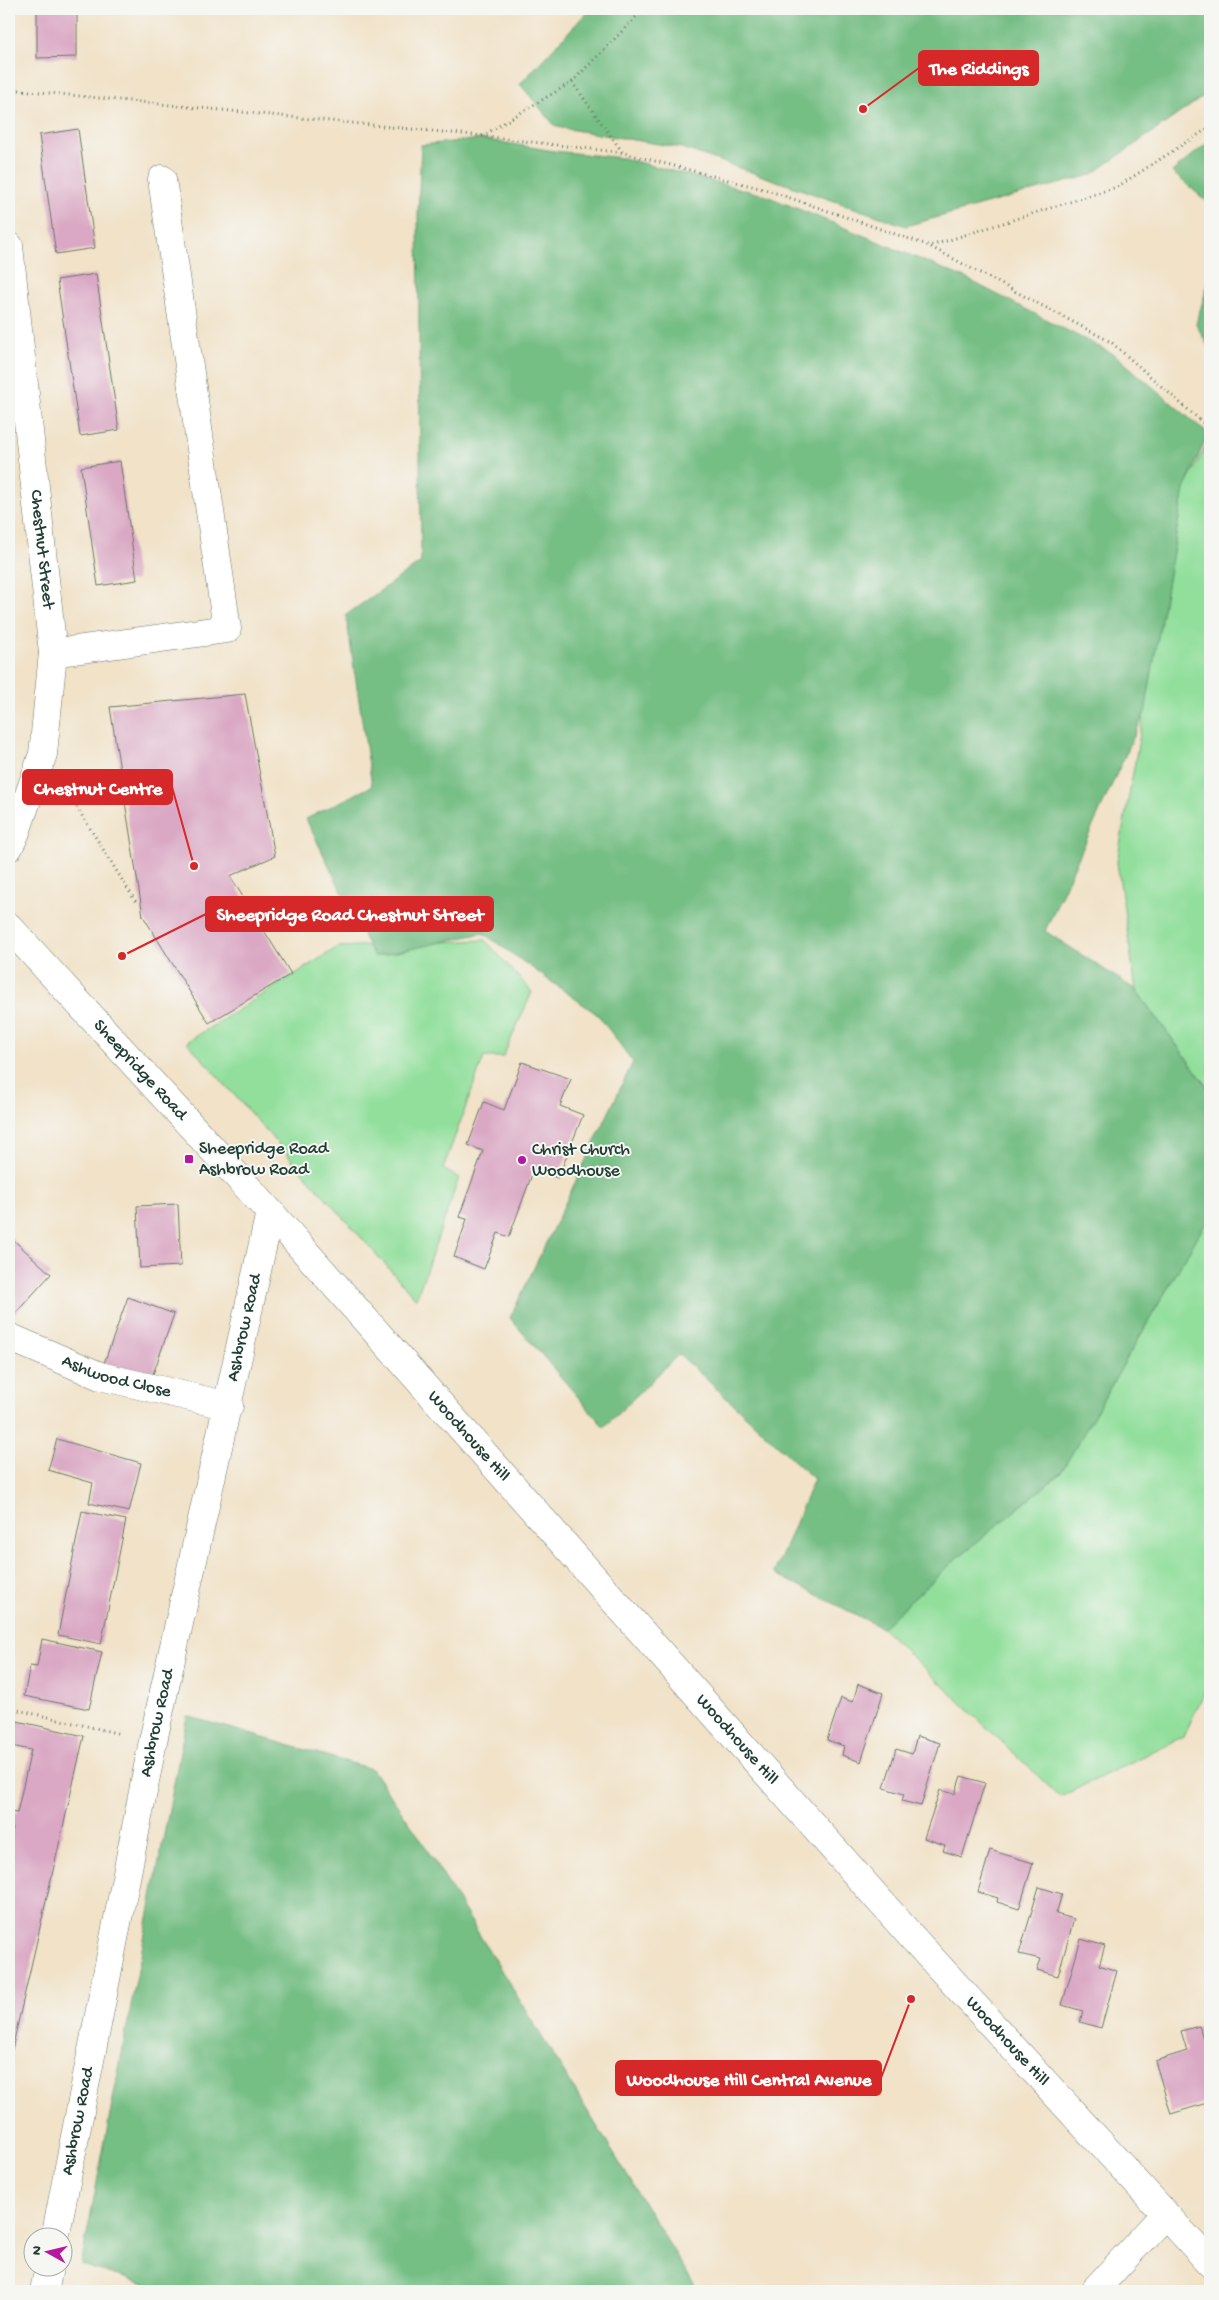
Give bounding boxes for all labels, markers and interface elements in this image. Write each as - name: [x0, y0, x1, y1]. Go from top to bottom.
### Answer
- callout: The Riddings: [919, 51, 1038, 85]
- text: The Riddings: [927, 59, 1030, 82]
- street label: Chestnut Street: [25, 489, 59, 611]
- callout: Chestnut Centre: [23, 770, 172, 804]
- text: Chestnut Centre: [33, 779, 164, 802]
- callout: Sheepridge Road Chestnut Street: [206, 897, 493, 931]
- text: Sheepridge Road Chestnut Street: [217, 905, 486, 928]
- street label: Sheepridge Road: [89, 1015, 192, 1126]
- place label: Sheepridge Road Ashbrow Road: [199, 1139, 330, 1181]
- place label: Christ Church Woodhouse: [532, 1140, 630, 1182]
- marker: Sheepridge Road Ashbrow Road: [183, 1153, 195, 1165]
- marker: Christ Church Woodhouse: [516, 1154, 528, 1166]
- street label: Ashbrow Road: [222, 1270, 267, 1383]
- street label: Ashwood Close: [58, 1350, 174, 1403]
- street label: Woodhouse Hill: [423, 1387, 514, 1486]
- street label: Ashbrow Road: [136, 1666, 179, 1779]
- street label: Woodhouse Hill: [691, 1690, 783, 1789]
- street label: Woodhouse Hill: [961, 1992, 1054, 2091]
- callout: Woodhouse Hill Central Avenue: [616, 2061, 881, 2095]
- street label: Ashbrow Road: [57, 2064, 99, 2177]
- text: Woodhouse Hill Central Avenue: [625, 2070, 873, 2093]
- north arrow: [22, 2228, 72, 2278]
- text: N: [29, 2245, 47, 2256]

